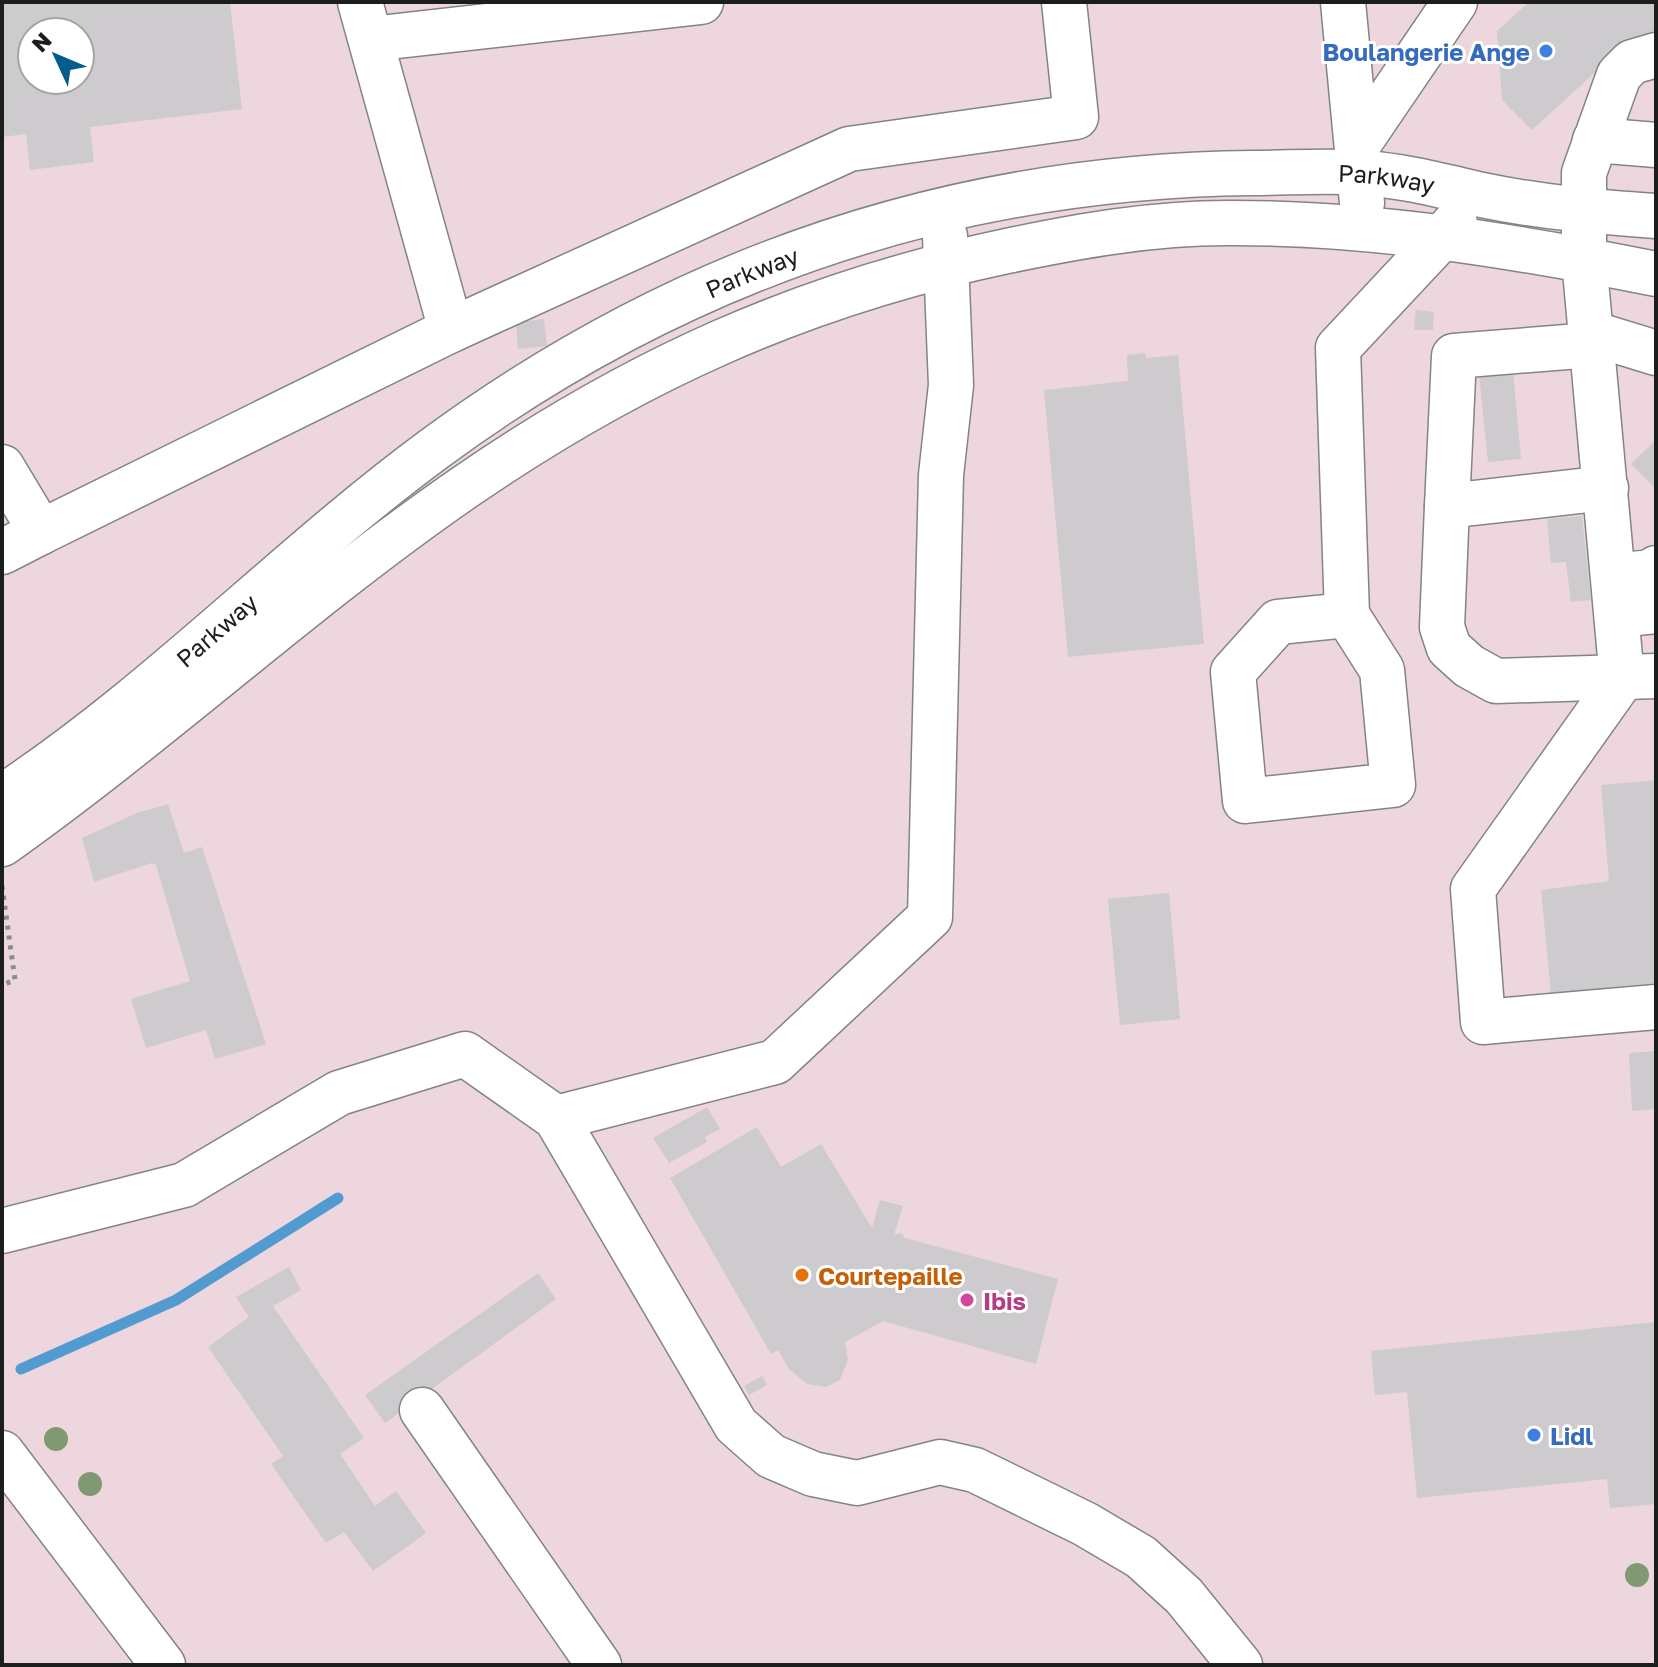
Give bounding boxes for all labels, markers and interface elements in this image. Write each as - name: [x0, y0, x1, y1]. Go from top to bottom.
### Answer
- north arrow: [16, 16, 96, 96]
- text: N: [26, 26, 57, 57]
- place label: Boulangerie Ange: [1322, 37, 1530, 66]
- marker: Boulangerie Ange: [1537, 42, 1555, 60]
- street label: Parkway: [1338, 157, 1438, 198]
- street label: Parkway: [701, 240, 802, 303]
- street label: Parkway: [170, 587, 263, 672]
- place label: Courtepaille: [818, 1261, 963, 1290]
- marker: Courtepaille: [793, 1266, 811, 1284]
- place label: Ibis: [983, 1286, 1026, 1315]
- marker: Ibis: [958, 1291, 976, 1309]
- place label: Lidl: [1550, 1421, 1593, 1450]
- marker: Lidl: [1525, 1426, 1543, 1444]

